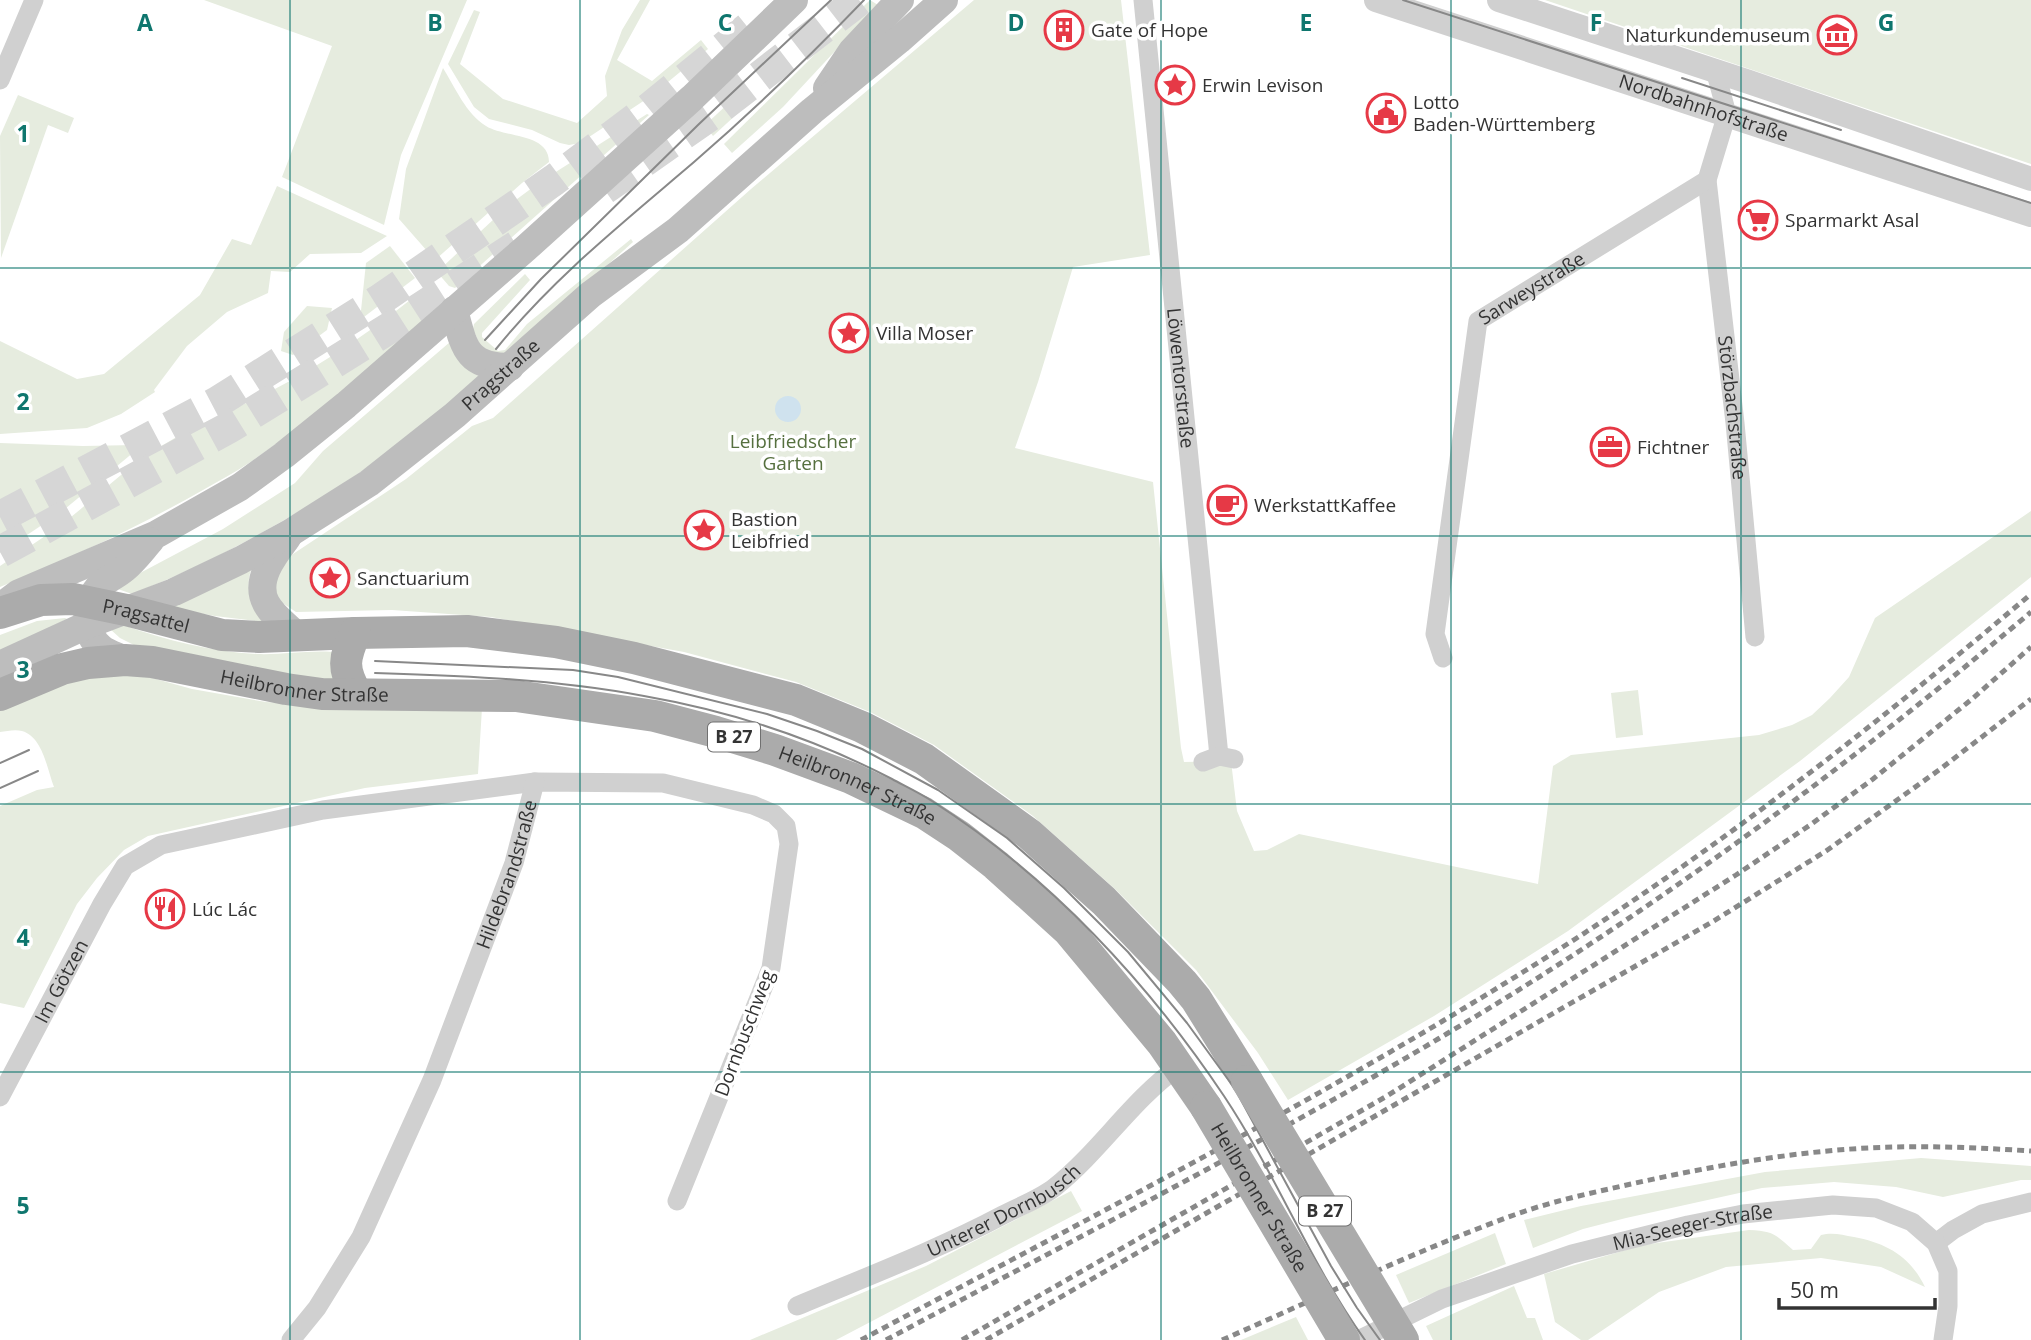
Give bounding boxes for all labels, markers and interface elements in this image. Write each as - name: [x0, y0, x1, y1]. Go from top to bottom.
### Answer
- text: A: [137, 6, 153, 38]
- text: B: [427, 6, 443, 38]
- text: C: [718, 6, 732, 38]
- text: D: [1007, 6, 1025, 38]
- text: E: [1300, 6, 1312, 38]
- text: F: [1590, 6, 1602, 38]
- text: G: [1878, 6, 1894, 38]
- building icon: Gate of Hope: [1043, 9, 1085, 51]
- museum icon: Naturkundemuseum: [1816, 14, 1858, 56]
- place label: Gate of Hope: [1091, 17, 1208, 43]
- place label: Naturkundemuseum: [1625, 22, 1810, 48]
- place icon: Erwin Levison: [1154, 64, 1196, 106]
- street label: Nordbahnhofstraße: [1616, 68, 1792, 148]
- place label: Erwin Levison: [1202, 72, 1323, 98]
- place label: Lotto Baden-Württemberg: [1413, 89, 1595, 137]
- public building icon: Lotto Baden-Württemberg: [1365, 92, 1407, 134]
- text: 1: [16, 117, 30, 149]
- supermarket icon: Sparmarkt Asal: [1737, 199, 1779, 241]
- place label: Sparmarkt Asal: [1785, 207, 1919, 233]
- street label: Sarweystraße: [1473, 245, 1590, 331]
- street label: Löwentorstraße: [1161, 307, 1201, 450]
- place icon: Villa Moser: [828, 312, 870, 354]
- place label: Villa Moser: [876, 320, 973, 346]
- street label: Pragstraße: [456, 333, 545, 416]
- street label: Störzbachstraße: [1712, 334, 1753, 481]
- text: 2: [16, 385, 30, 417]
- office icon: Fichtner: [1589, 426, 1631, 468]
- park label: Leibfriedscher Garten: [730, 428, 856, 476]
- place label: Fichtner: [1637, 434, 1709, 460]
- cafe icon: WerkstattKaffee: [1206, 484, 1248, 526]
- place label: WerkstattKaffee: [1254, 492, 1396, 518]
- place label: Bastion Leibfried: [731, 506, 809, 554]
- place icon: Bastion Leibfried: [683, 509, 725, 551]
- place icon: Sanctuarium: [309, 557, 351, 599]
- place label: Sanctuarium: [357, 565, 470, 591]
- street label: Pragsattel: [100, 592, 192, 639]
- text: 3: [16, 653, 30, 685]
- street label: Heilbronner Straße: [218, 663, 389, 708]
- road number: B 27: [708, 722, 760, 752]
- street label: Heilbronner Straße: [775, 739, 942, 831]
- street label: Hildebrandstraße: [470, 797, 543, 953]
- restaurant icon: Lúc Lác: [144, 888, 186, 930]
- place label: Lúc Lác: [192, 896, 257, 922]
- text: 4: [16, 921, 30, 953]
- street label: Im Götzen: [28, 935, 94, 1028]
- street label: Dornbuschweg: [708, 966, 780, 1100]
- street label: Heilbronner Straße: [1205, 1118, 1314, 1277]
- street label: Unterer Dornbusch: [923, 1158, 1086, 1263]
- text: 5: [16, 1189, 30, 1221]
- road number: B 27: [1299, 1196, 1351, 1226]
- street label: Mia-Seeger-Straße: [1610, 1198, 1774, 1256]
- scale bar: [1779, 1266, 1935, 1310]
- text: 50 m: [1790, 1276, 1839, 1304]

